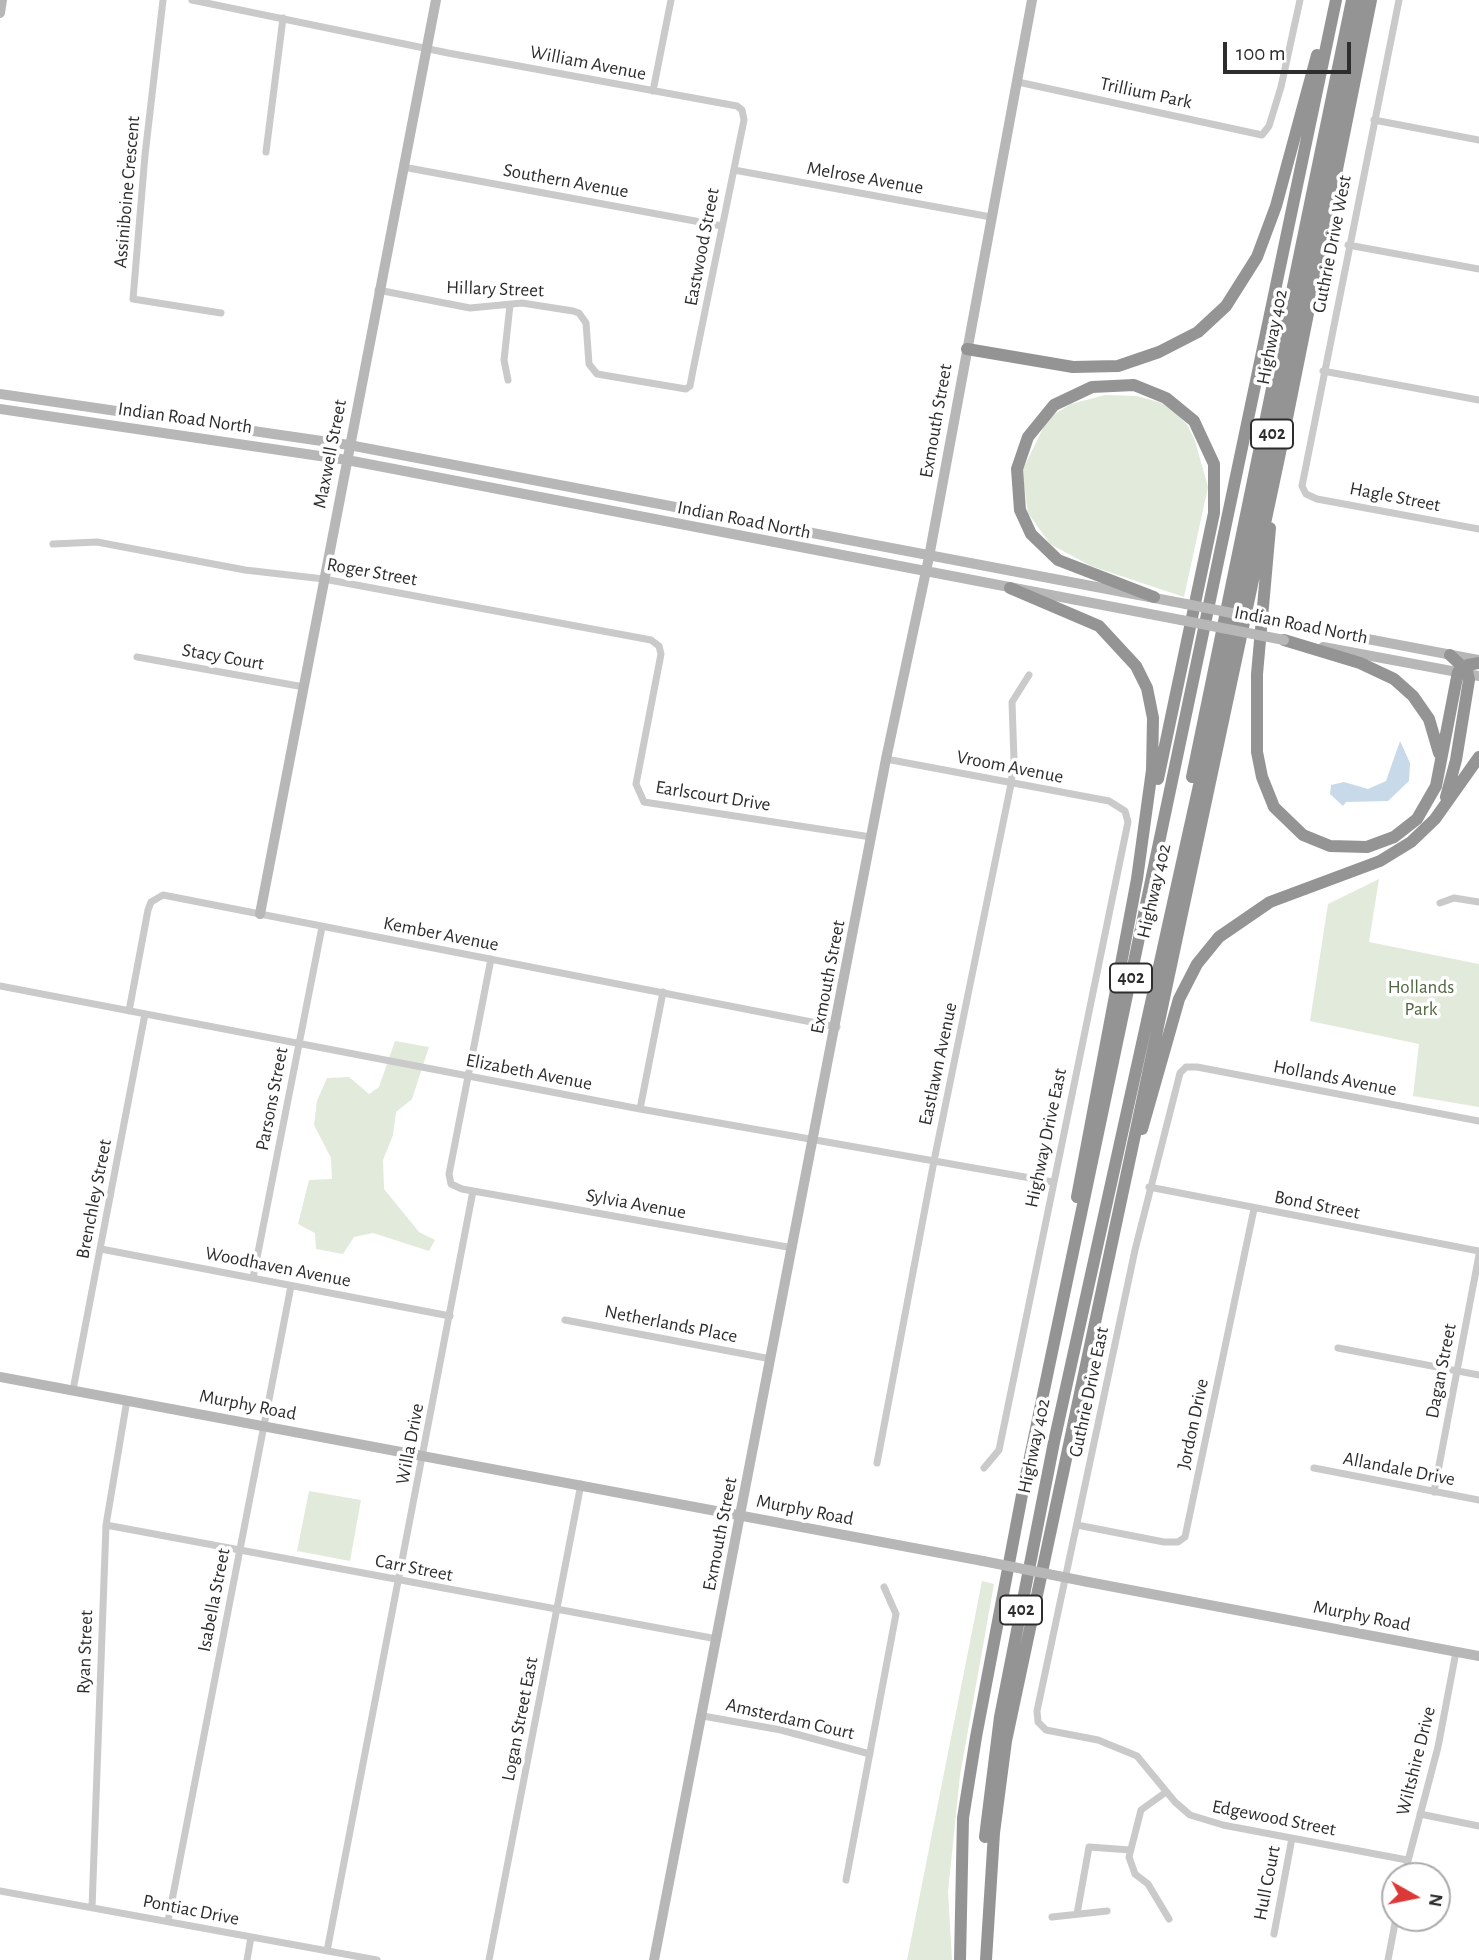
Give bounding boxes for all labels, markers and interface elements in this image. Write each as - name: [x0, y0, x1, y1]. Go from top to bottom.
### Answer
- scale bar: [1227, 28, 1355, 72]
- street label: William Avenue: [528, 41, 648, 85]
- text: 100 m: [1236, 43, 1286, 64]
- street label: Trillium Park: [1098, 72, 1194, 114]
- street label: Assiniboine Crescent: [109, 115, 145, 269]
- street label: Melrose Avenue: [805, 157, 925, 199]
- street label: Southern Avenue: [502, 159, 630, 203]
- street label: Guthrie Drive West: [1307, 173, 1357, 315]
- street label: Eastwood Street: [679, 186, 725, 308]
- street label: Hillary Street: [446, 276, 544, 302]
- street label: Highway 402: [1252, 287, 1292, 387]
- street label: Exmouth Street: [915, 362, 957, 480]
- street label: Indian Road North: [116, 397, 254, 439]
- street label: Maxwell Street: [308, 398, 352, 510]
- road number: 402: [1251, 420, 1293, 448]
- street label: Hagle Street: [1348, 477, 1442, 517]
- street label: Indian Road North: [675, 496, 813, 544]
- street label: Roger Street: [325, 553, 419, 591]
- street label: Indian Road North: [1232, 601, 1370, 649]
- street label: Stacy Court: [180, 639, 266, 675]
- street label: Vroom Avenue: [955, 745, 1065, 789]
- street label: Earlscourt Drive: [654, 776, 772, 816]
- street label: Highway 402: [1132, 841, 1176, 941]
- street label: Kember Avenue: [381, 912, 501, 956]
- street label: Exmouth Street: [806, 918, 850, 1036]
- road number: 402: [1110, 964, 1152, 993]
- park label: Hollands Park: [1388, 976, 1454, 1020]
- street label: Eastlawn Avenue: [914, 1000, 962, 1128]
- street label: Parsons Street: [251, 1045, 293, 1153]
- street label: Elizabeth Avenue: [464, 1049, 594, 1095]
- street label: Hollands Avenue: [1271, 1055, 1399, 1101]
- street label: Highway Drive East: [1020, 1066, 1072, 1210]
- street label: Brenchley Street: [71, 1137, 117, 1261]
- street label: Sylvia Avenue: [584, 1184, 688, 1224]
- street label: Bond Street: [1272, 1186, 1362, 1224]
- street label: Woodhaven Avenue: [203, 1242, 353, 1292]
- street label: Netherlands Place: [603, 1300, 739, 1348]
- street label: Dagan Street: [1421, 1322, 1461, 1420]
- street label: Guthrie Drive East: [1064, 1325, 1114, 1459]
- street label: Jordon Drive: [1172, 1377, 1214, 1471]
- street label: Murphy Road: [197, 1384, 299, 1426]
- street label: Highway 402: [1013, 1396, 1055, 1496]
- street label: Willa Drive: [391, 1401, 429, 1487]
- street label: Allandale Drive: [1341, 1447, 1457, 1491]
- street label: Exmouth Street: [698, 1475, 742, 1593]
- street label: Murphy Road: [754, 1489, 856, 1531]
- street label: Isabella Street: [193, 1546, 235, 1654]
- street label: Carr Street: [373, 1549, 455, 1587]
- street label: Murphy Road: [1311, 1595, 1413, 1637]
- road number: 402: [1000, 1596, 1042, 1624]
- street label: Ryan Street: [72, 1610, 98, 1694]
- street label: Logan Street East: [497, 1655, 543, 1783]
- street label: Amsterdam Court: [724, 1693, 856, 1745]
- street label: Wiltshire Drive: [1391, 1704, 1441, 1818]
- street label: Edgewood Street: [1210, 1795, 1338, 1841]
- street label: Hull Court: [1249, 1844, 1285, 1922]
- north arrow: [1381, 1862, 1451, 1932]
- street label: Pontiac Drive: [141, 1890, 241, 1930]
- text: N: [1425, 1892, 1446, 1908]

